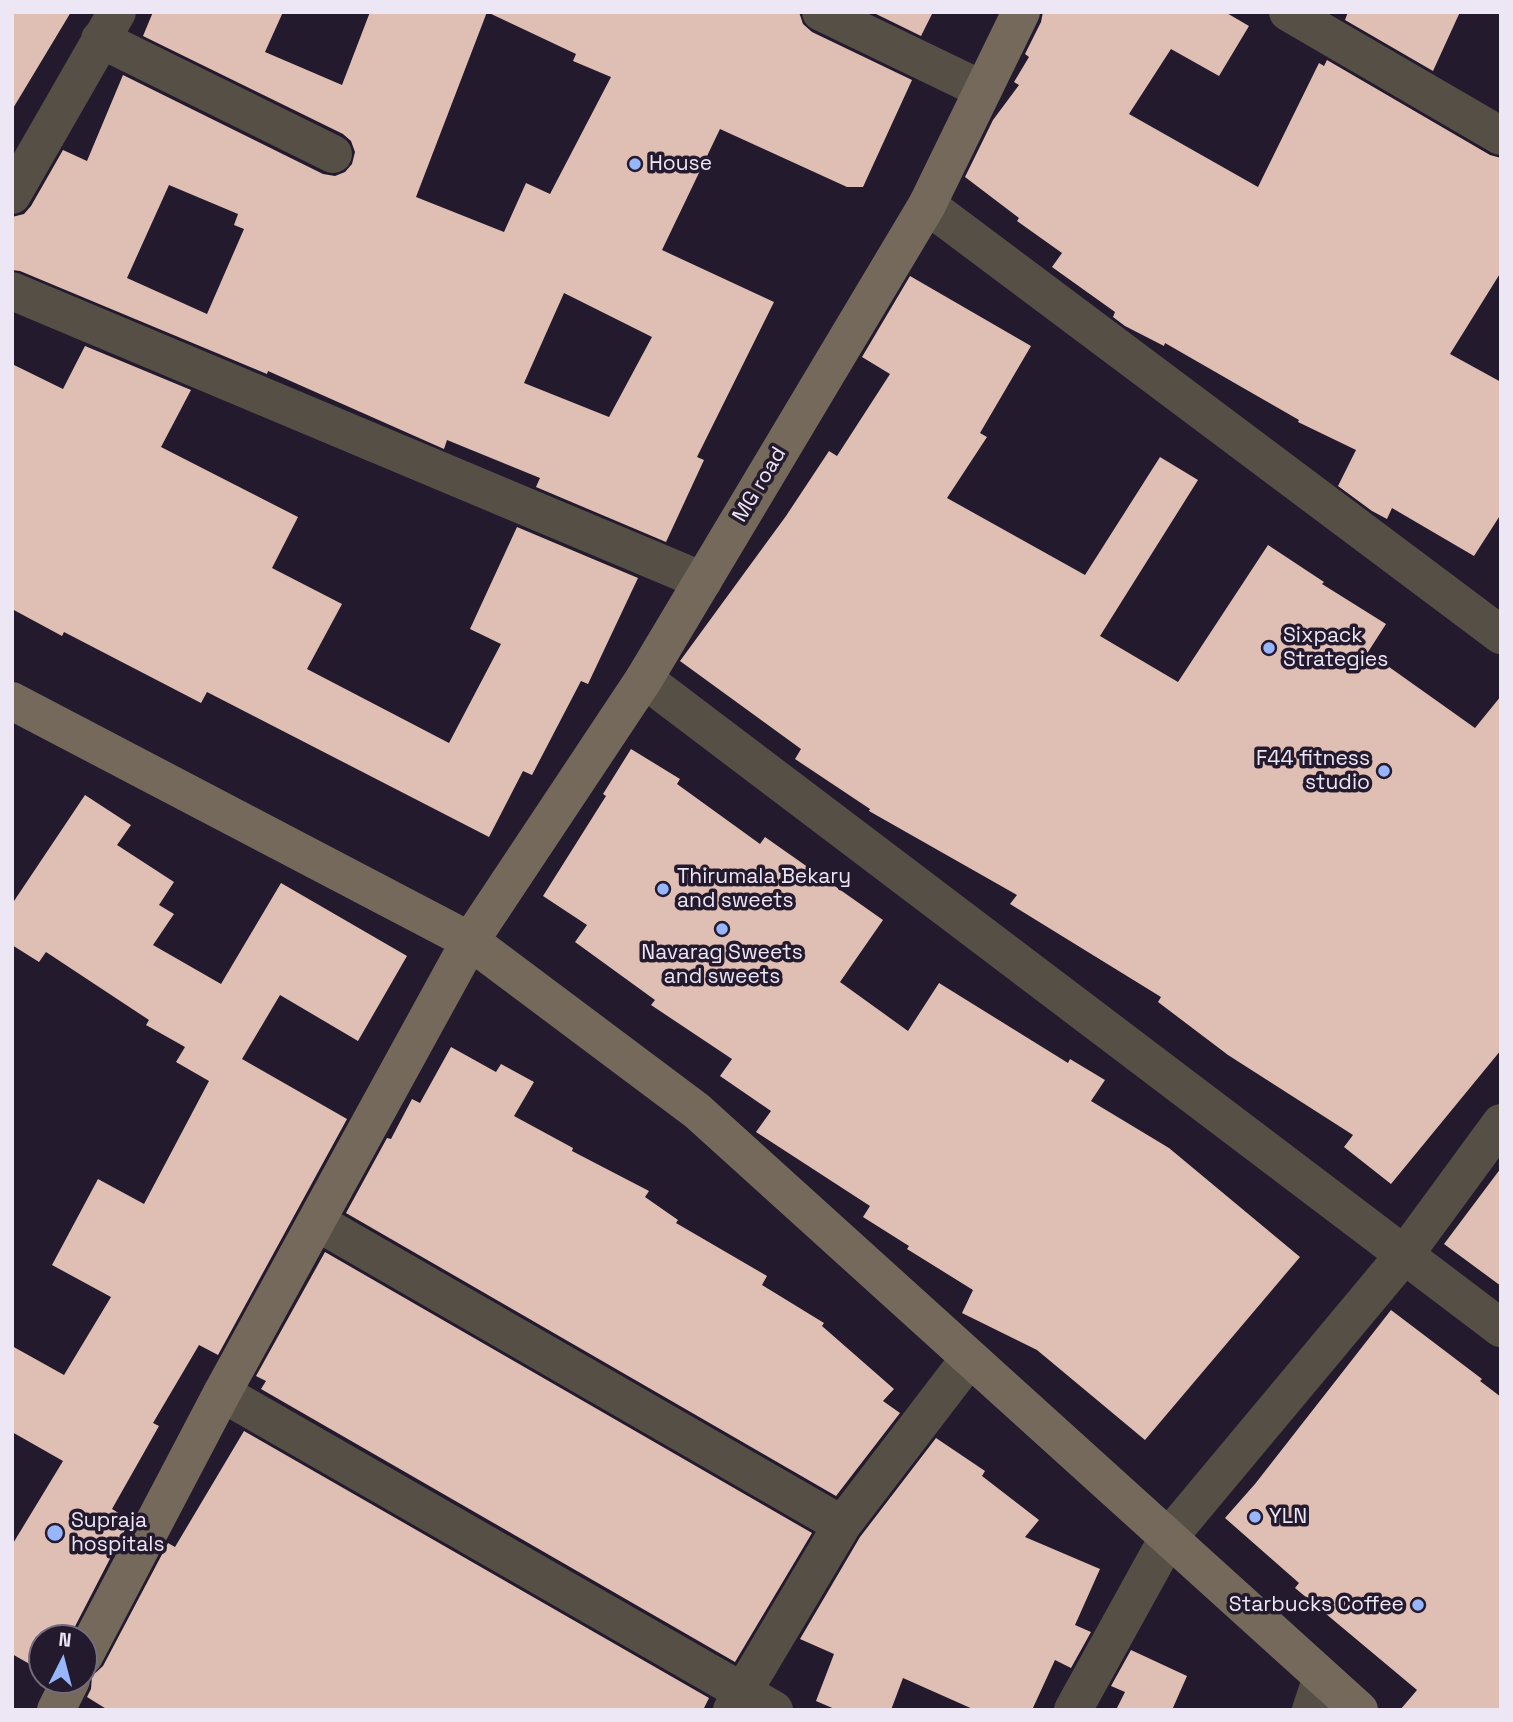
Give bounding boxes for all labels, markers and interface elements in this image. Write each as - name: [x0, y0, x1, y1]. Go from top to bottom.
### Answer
- place label: House: [649, 151, 712, 177]
- marker: House: [627, 156, 643, 172]
- street label: MG road: [728, 443, 792, 527]
- place label: Sixpack Strategies: [1283, 623, 1388, 673]
- marker: Sixpack Strategies: [1261, 640, 1277, 656]
- place label: F44 fitness studio: [1256, 746, 1370, 796]
- marker: F44 fitness studio: [1376, 763, 1392, 779]
- place label: Thirumala Bekary and sweets: [677, 864, 851, 914]
- marker: Thirumala Bekary and sweets: [655, 881, 671, 897]
- marker: Navarag Sweets and sweets: [714, 921, 730, 937]
- place label: Navarag Sweets and sweets: [641, 940, 803, 990]
- place label: YLN: [1269, 1504, 1307, 1530]
- place label: Supraja hospitals: [71, 1508, 164, 1558]
- marker: YLN: [1247, 1509, 1263, 1525]
- marker: Supraja hospitals: [45, 1523, 65, 1543]
- place label: Starbucks Coffee: [1229, 1592, 1404, 1618]
- marker: Starbucks Coffee: [1410, 1597, 1426, 1613]
- north arrow: [28, 1624, 98, 1694]
- text: N: [57, 1627, 73, 1653]

